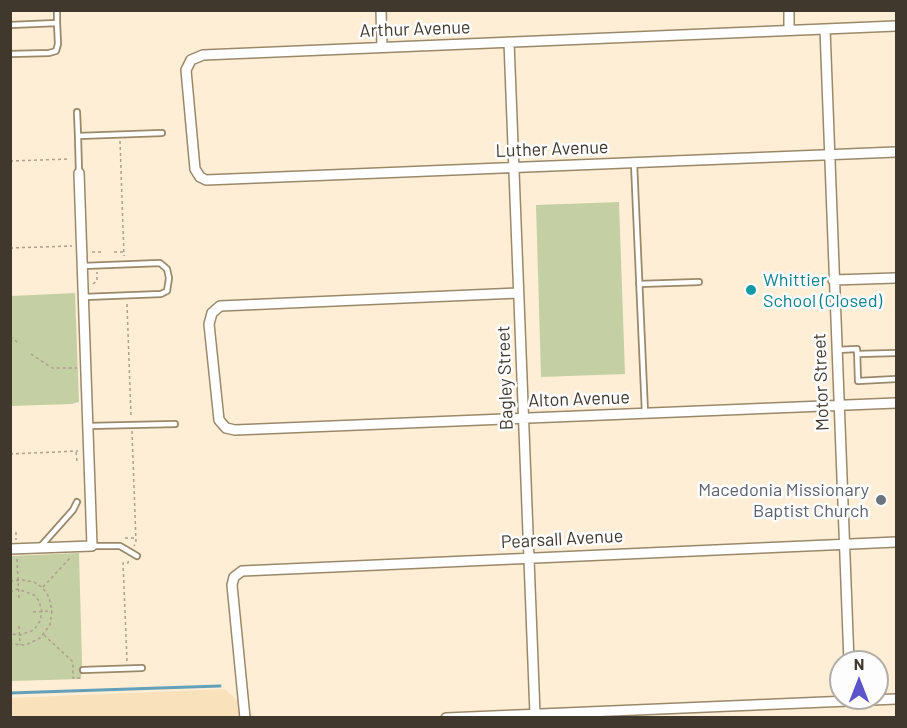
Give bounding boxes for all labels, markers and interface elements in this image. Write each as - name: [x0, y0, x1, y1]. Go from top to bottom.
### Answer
- street label: Arthur Avenue: [359, 16, 471, 42]
- street label: Luther Avenue: [495, 136, 609, 162]
- place label: Whittier School (Closed): [763, 269, 882, 312]
- marker: Whittier School (Closed): [744, 283, 758, 297]
- street label: Bagley Street: [492, 325, 518, 431]
- street label: Motor Street: [808, 333, 834, 431]
- street label: Alton Avenue: [528, 386, 630, 412]
- place label: Macedonia Missionary Baptist Church: [698, 479, 869, 522]
- marker: Macedonia Missionary Baptist Church: [874, 493, 888, 507]
- street label: Pearsall Avenue: [500, 525, 624, 553]
- north arrow: [829, 650, 889, 710]
- text: N: [854, 654, 864, 673]

